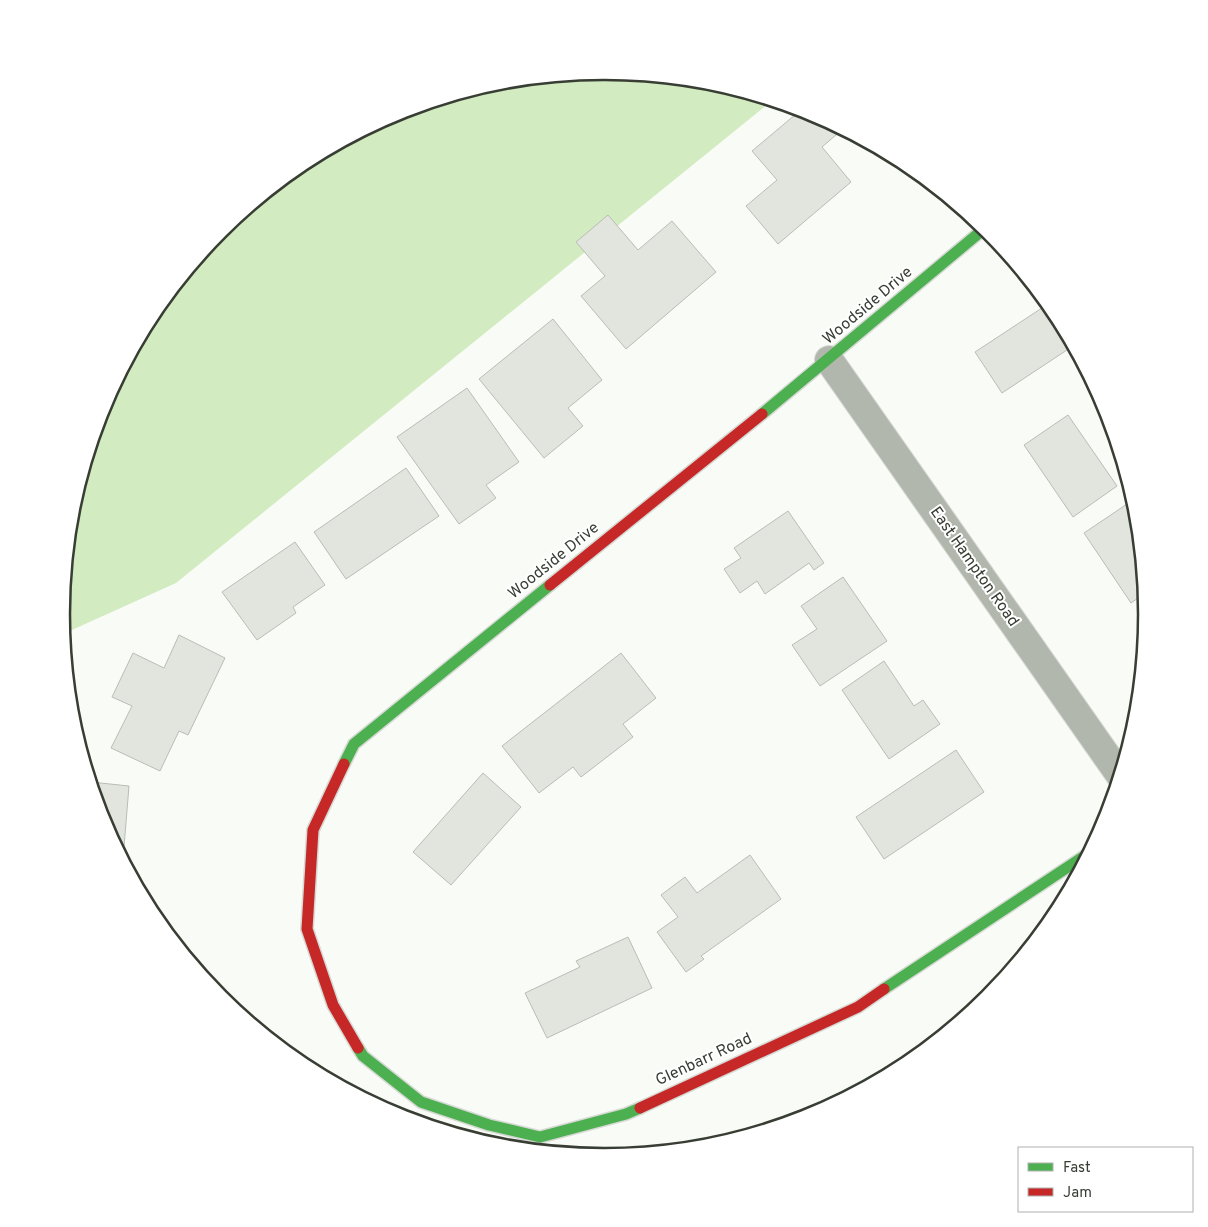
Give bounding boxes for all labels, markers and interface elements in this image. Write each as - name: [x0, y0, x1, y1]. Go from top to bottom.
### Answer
- street label: Woodside Drive: [819, 263, 917, 349]
- street label: East Hampton Road: [925, 503, 1023, 631]
- street label: Woodside Drive: [504, 518, 604, 604]
- street label: Glenbarr Road: [653, 1029, 755, 1091]
- legend: [1018, 1147, 1193, 1212]
- text: Fast: [1063, 1159, 1091, 1178]
- text: Jam: [1063, 1184, 1092, 1203]

